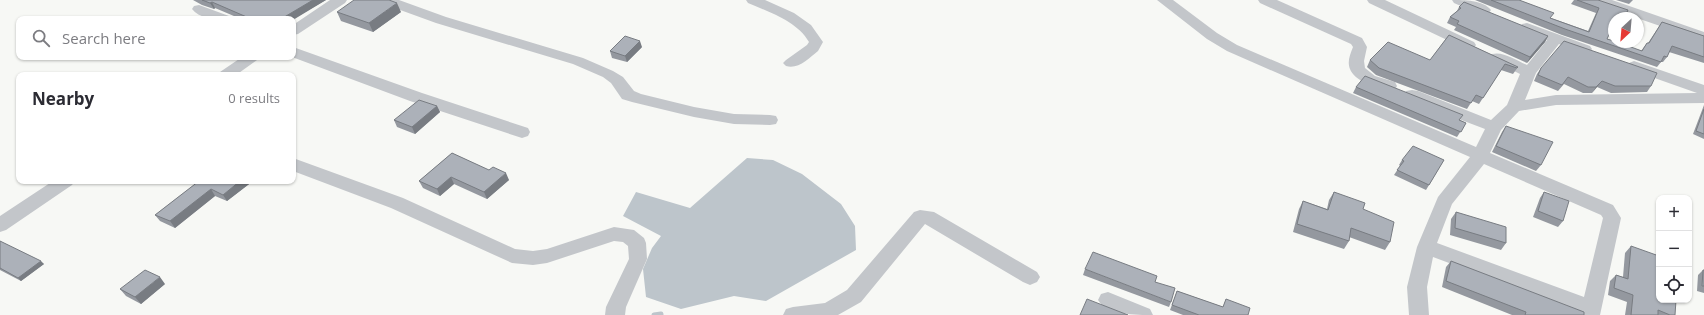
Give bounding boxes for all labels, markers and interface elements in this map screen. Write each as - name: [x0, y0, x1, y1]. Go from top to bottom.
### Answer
- north arrow: [1608, 12, 1644, 48]
- search box: [16, 16, 296, 60]
- icon: search: [30, 27, 52, 49]
- text: Search here: [62, 28, 146, 48]
- text: Nearby: [32, 87, 94, 110]
- text: 0 results: [228, 89, 280, 107]
- map controls: [1656, 195, 1692, 303]
- button: +: [1656, 195, 1692, 231]
- button: −: [1656, 231, 1692, 267]
- button: locate: [1656, 267, 1692, 303]

